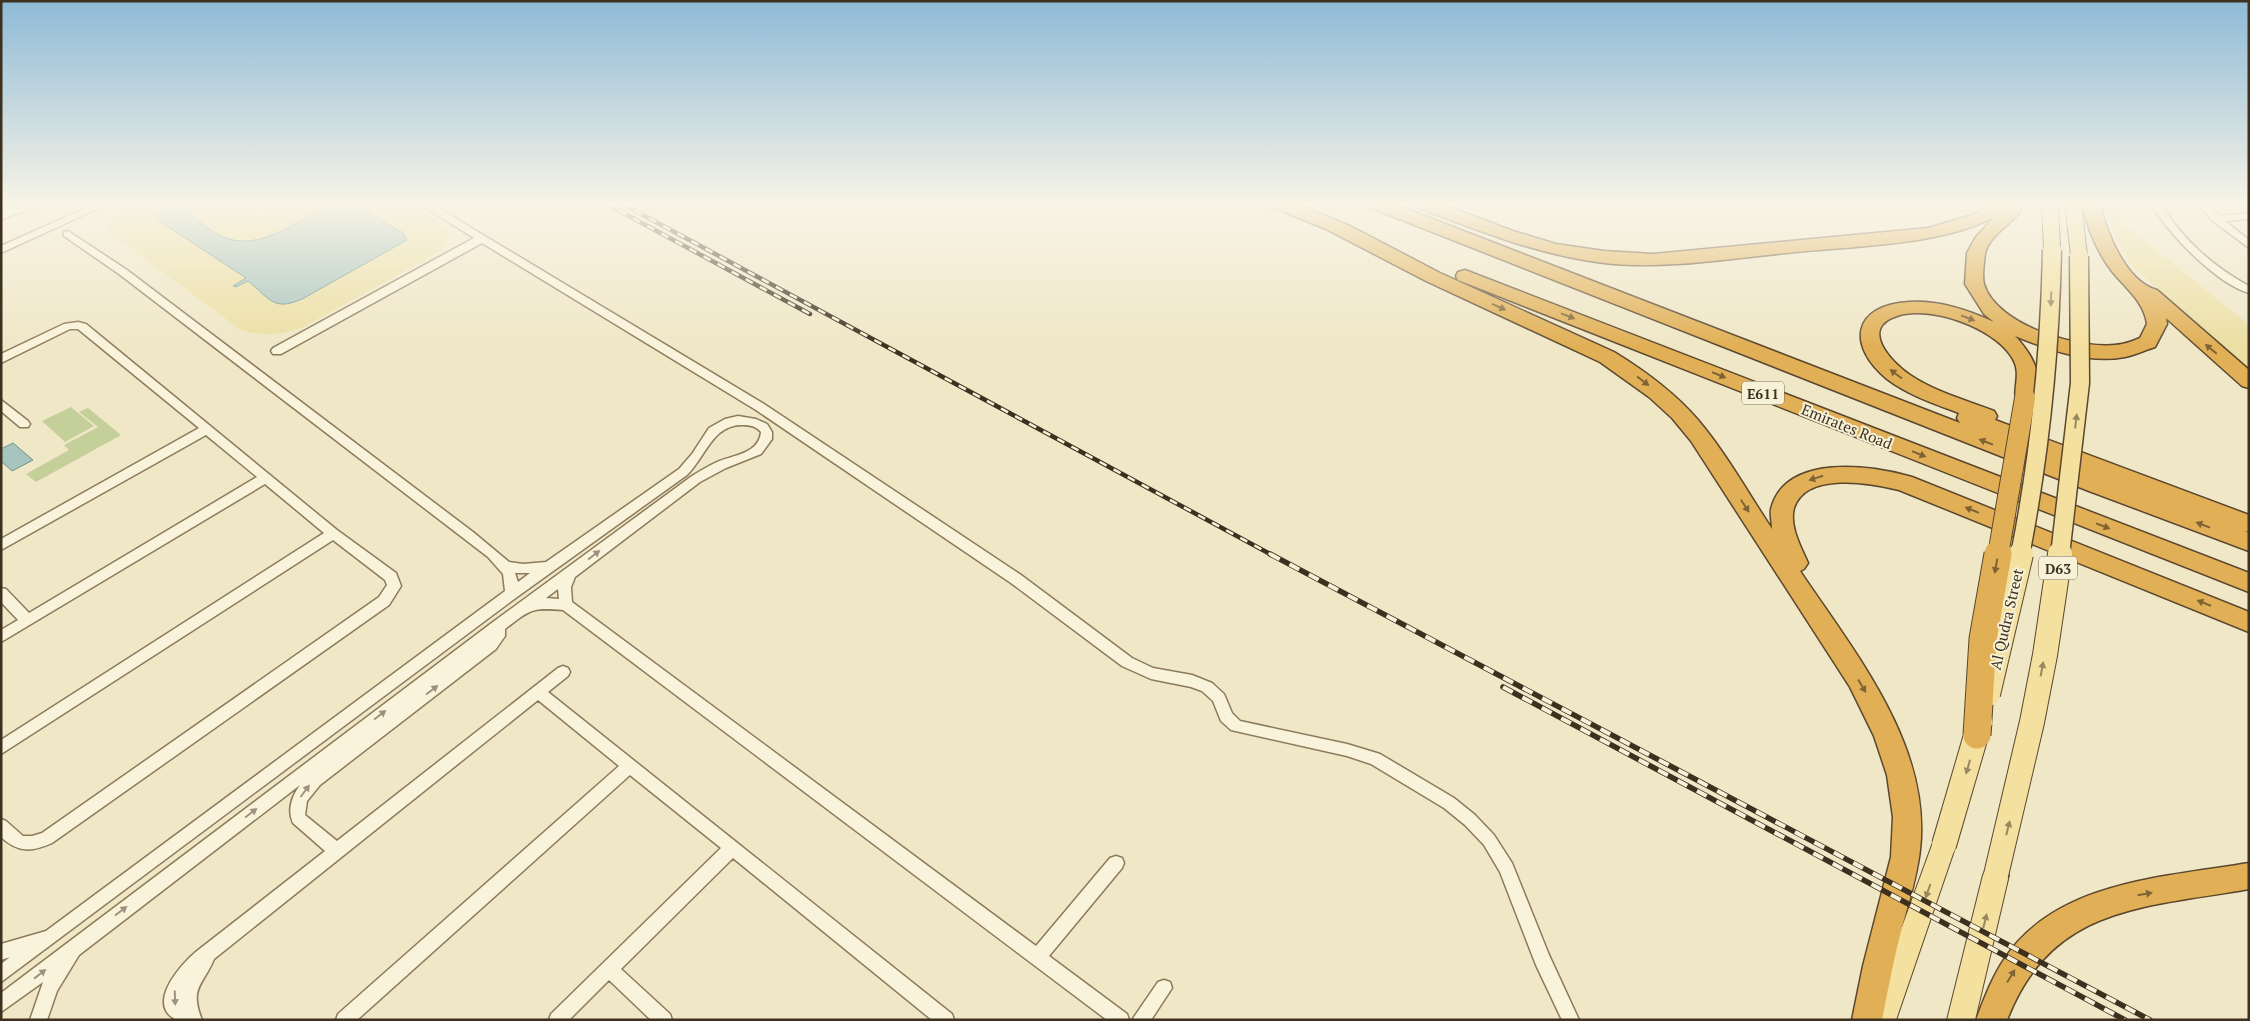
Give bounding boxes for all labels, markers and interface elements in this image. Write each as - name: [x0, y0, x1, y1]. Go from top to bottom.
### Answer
- one-way arrow: [2047, 291, 2055, 307]
- one-way arrow: [1492, 303, 1506, 311]
- one-way arrow: [1561, 312, 1575, 320]
- one-way arrow: [1961, 314, 1976, 322]
- one-way arrow: [2206, 343, 2218, 355]
- one-way arrow: [1890, 369, 1903, 380]
- one-way arrow: [1712, 372, 1726, 380]
- one-way arrow: [1636, 376, 1650, 386]
- road number: E611: [1742, 382, 1784, 404]
- street label: Emirates Road: [1799, 399, 1895, 453]
- one-way arrow: [2072, 413, 2080, 429]
- one-way arrow: [1978, 438, 1993, 446]
- one-way arrow: [1912, 451, 1926, 459]
- one-way arrow: [1809, 475, 1824, 482]
- one-way arrow: [1740, 500, 1749, 513]
- one-way arrow: [1965, 505, 1979, 513]
- one-way arrow: [2195, 521, 2210, 529]
- one-way arrow: [2096, 522, 2111, 530]
- one-way arrow: [587, 550, 601, 560]
- road number: D63: [2039, 556, 2077, 580]
- one-way arrow: [1991, 559, 1999, 575]
- street label: Al Qudra Street: [1985, 566, 2027, 672]
- one-way arrow: [2196, 599, 2211, 607]
- one-way arrow: [2038, 661, 2046, 676]
- one-way arrow: [1858, 680, 1867, 693]
- one-way arrow: [425, 685, 439, 695]
- one-way arrow: [373, 710, 387, 720]
- one-way arrow: [1963, 760, 1971, 775]
- one-way arrow: [300, 784, 310, 798]
- one-way arrow: [244, 808, 258, 818]
- one-way arrow: [2004, 820, 2012, 835]
- one-way arrow: [1923, 884, 1931, 899]
- one-way arrow: [2138, 889, 2154, 897]
- one-way arrow: [114, 906, 127, 917]
- one-way arrow: [1981, 914, 1989, 929]
- one-way arrow: [33, 969, 47, 979]
- one-way arrow: [2007, 969, 2016, 982]
- one-way arrow: [172, 991, 180, 1007]

